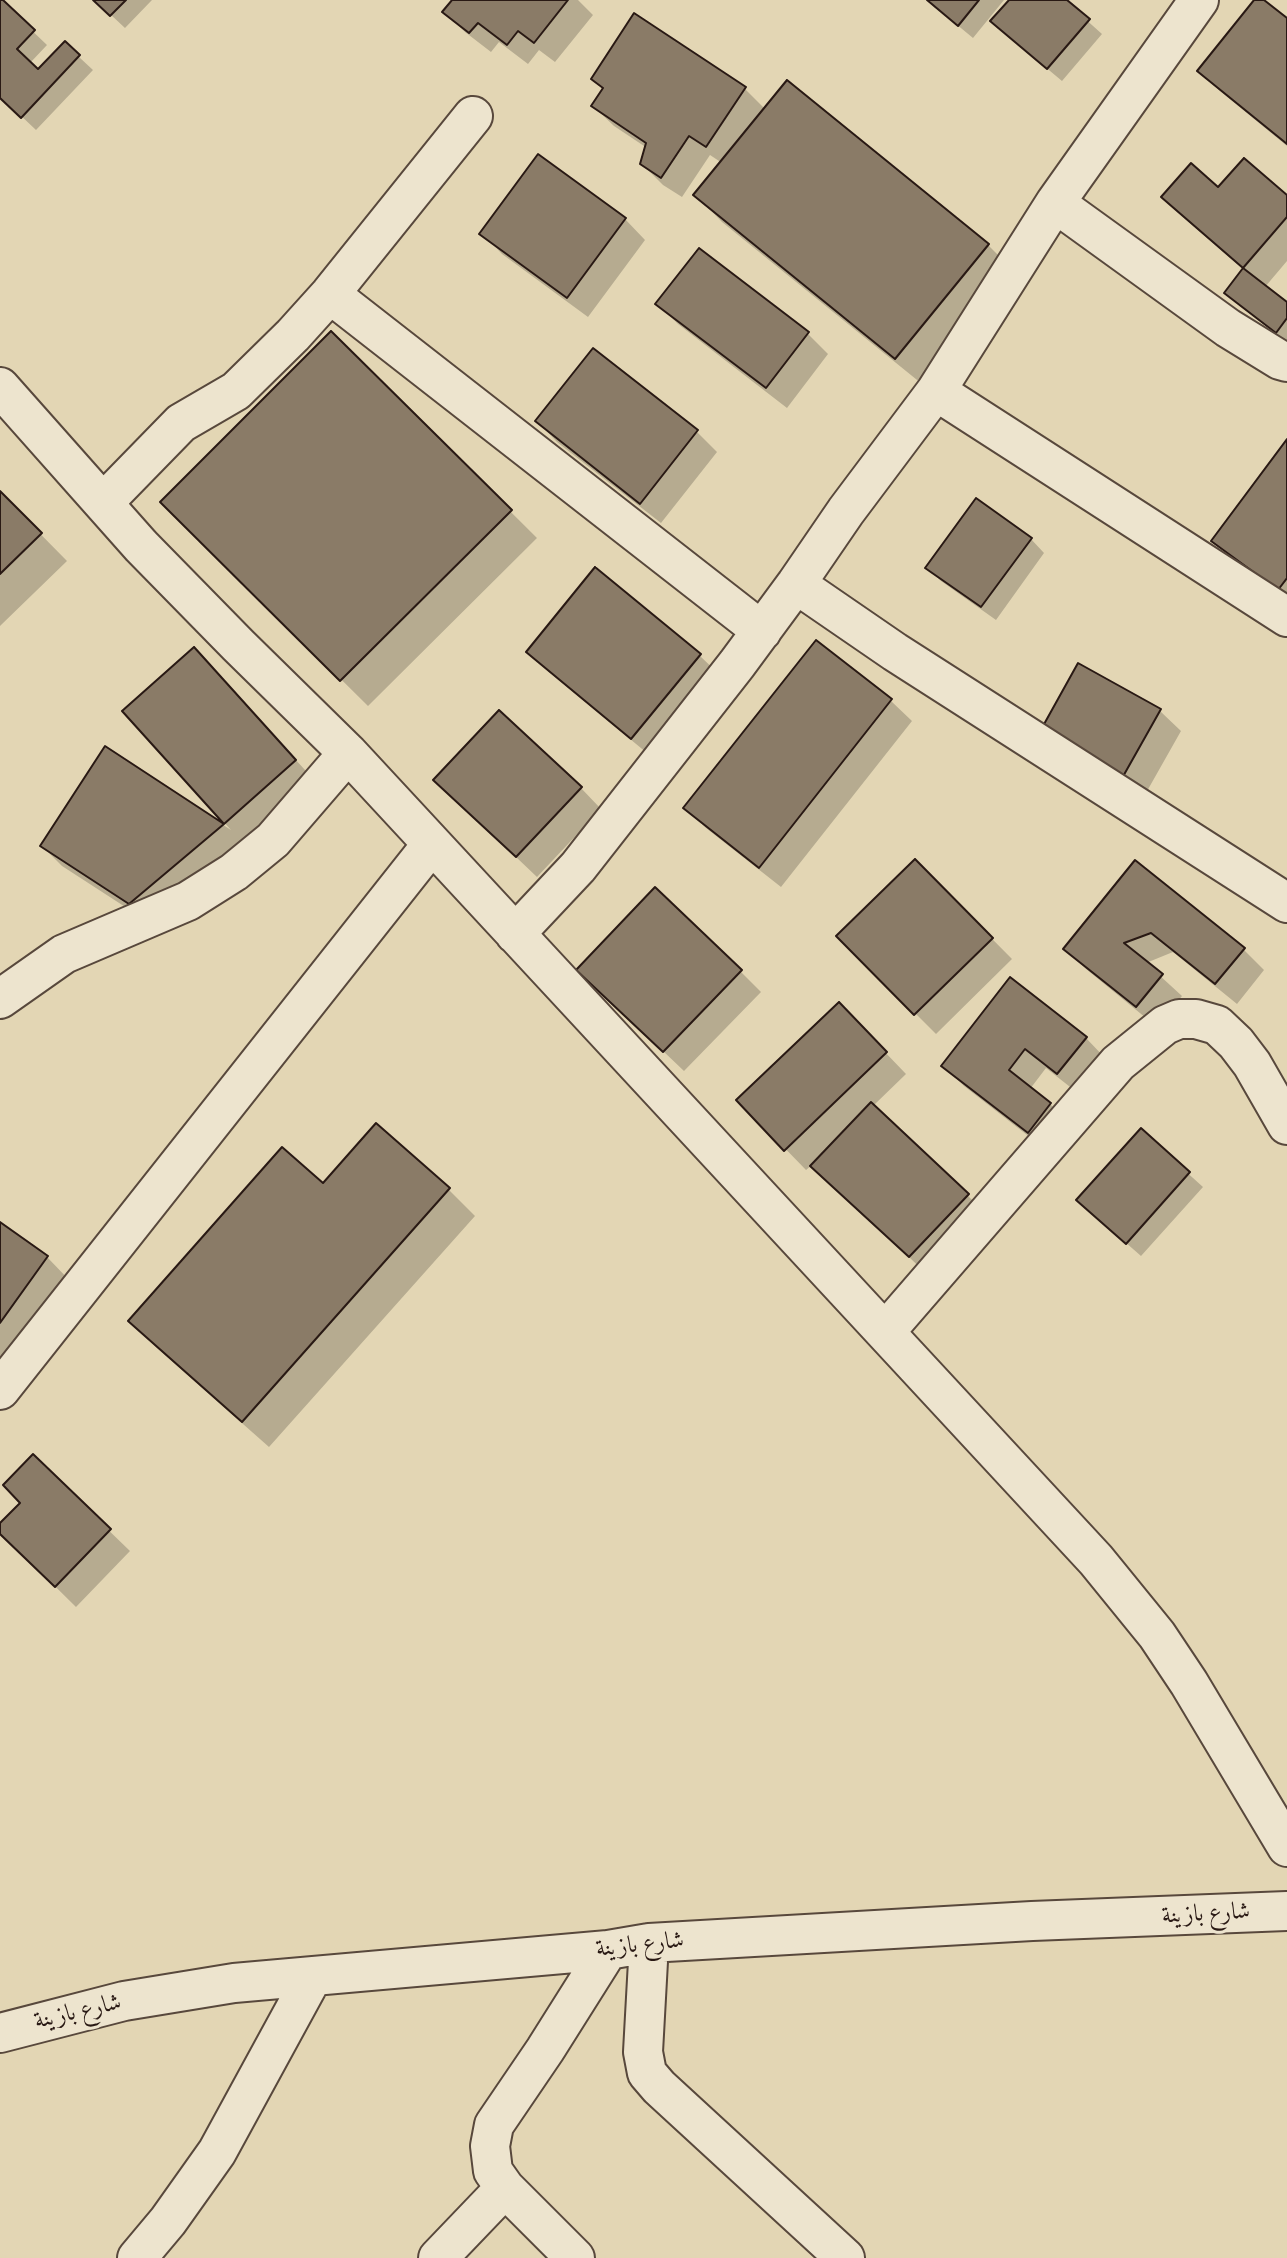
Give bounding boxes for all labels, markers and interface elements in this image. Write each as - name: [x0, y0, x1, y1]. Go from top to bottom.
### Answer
- street label: شارع بازينة: [1161, 1898, 1251, 1932]
- street label: شارع بازينة: [594, 1927, 686, 1965]
- street label: شارع بازينة: [32, 1989, 124, 2037]

